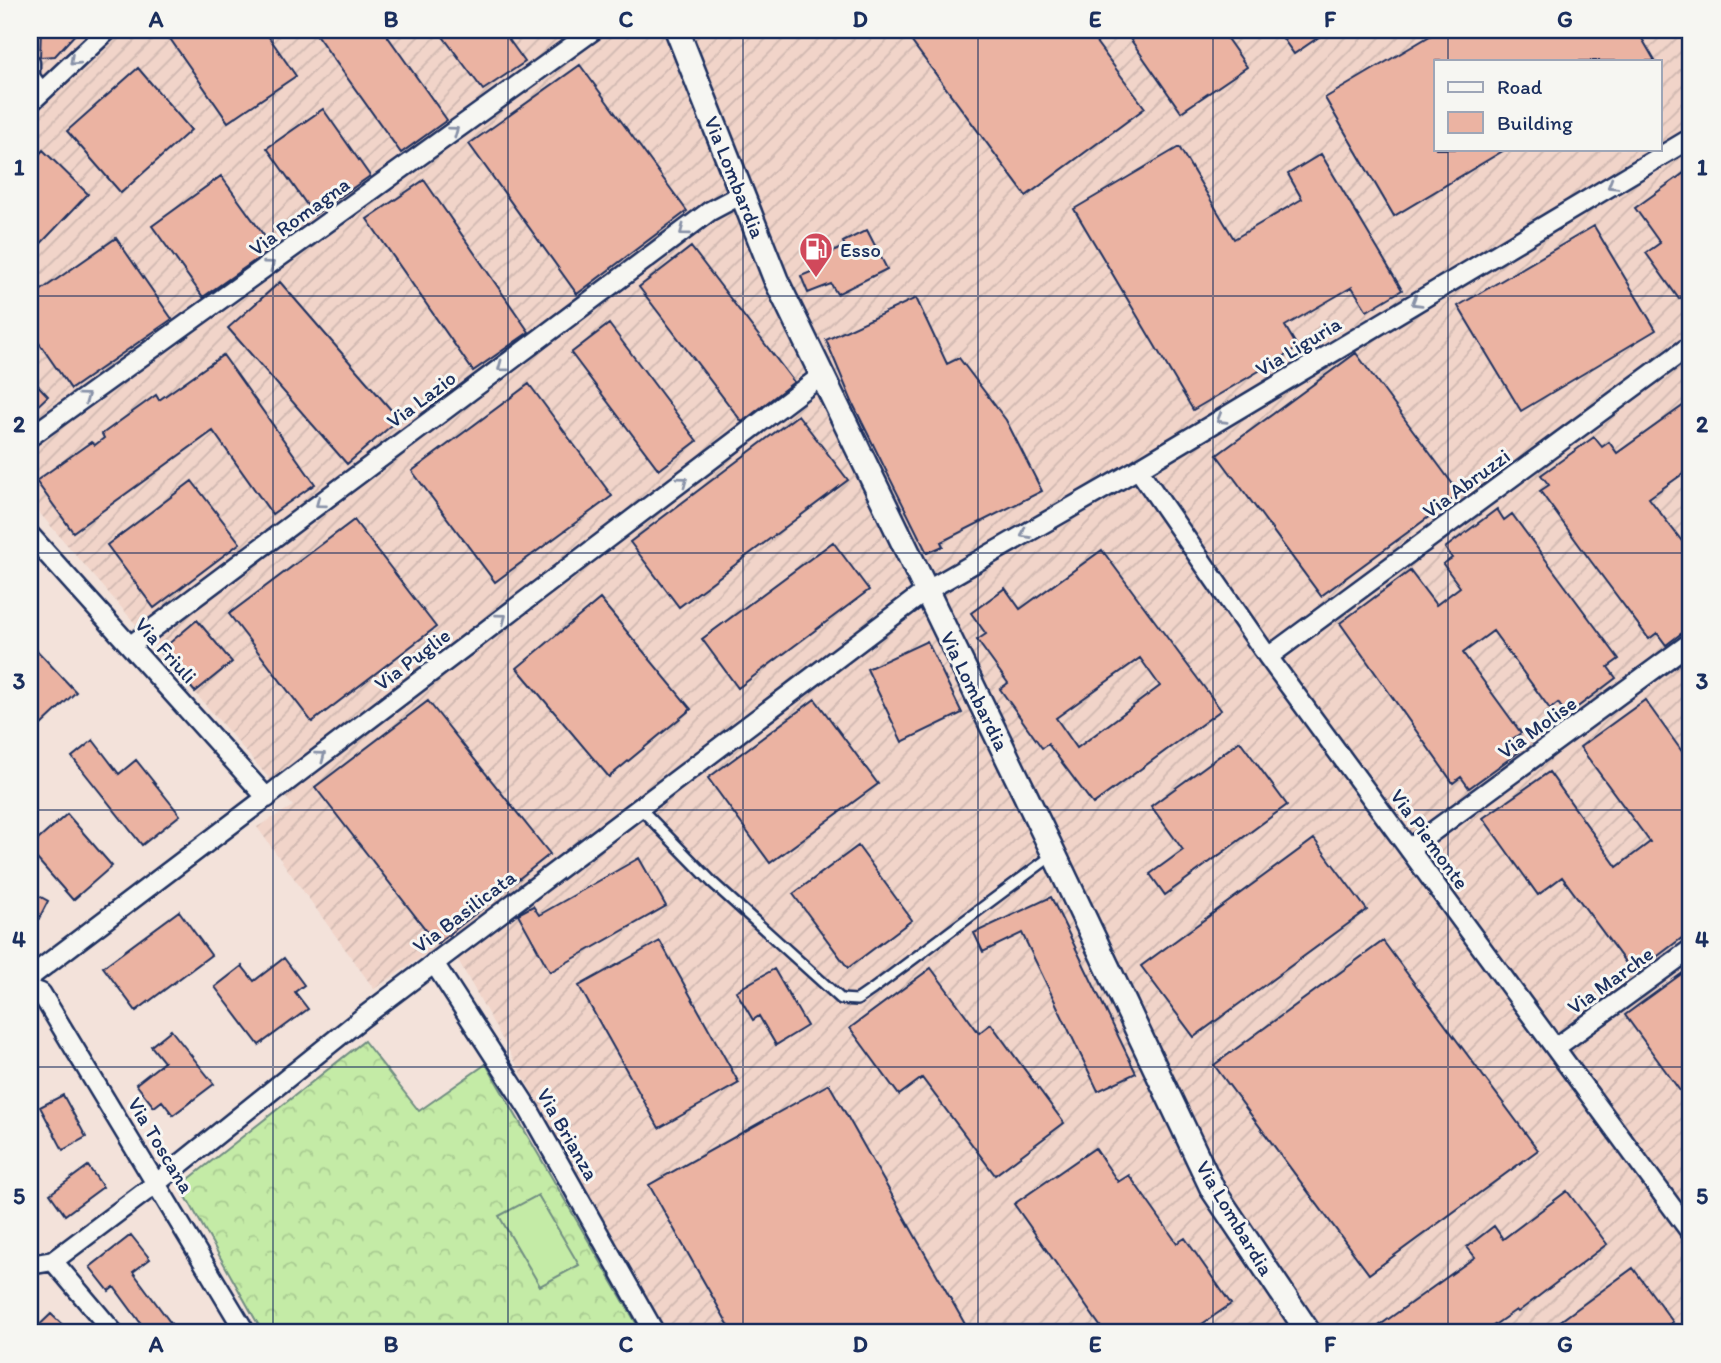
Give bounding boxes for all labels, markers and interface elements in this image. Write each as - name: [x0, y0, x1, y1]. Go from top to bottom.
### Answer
- text: A: [148, 5, 164, 33]
- text: B: [384, 5, 399, 33]
- text: C: [619, 5, 634, 33]
- text: D: [852, 5, 868, 33]
- text: E: [1089, 5, 1102, 33]
- text: F: [1324, 5, 1337, 33]
- text: G: [1557, 5, 1573, 33]
- one-way arrow: [69, 53, 82, 65]
- legend: [1434, 60, 1662, 150]
- text: Road: [1497, 74, 1543, 99]
- text: Building: [1497, 110, 1573, 135]
- street label: Via Lombardia: [699, 112, 771, 242]
- one-way arrow: [446, 127, 459, 139]
- text: 1: [14, 153, 25, 181]
- text: 1: [1697, 153, 1708, 181]
- street label: Via Romagna: [244, 171, 354, 261]
- one-way arrow: [1606, 177, 1619, 190]
- one-way arrow: [679, 222, 692, 235]
- fuel station icon: Esso: [797, 230, 835, 279]
- place label: Esso: [840, 237, 881, 262]
- one-way arrow: [262, 260, 275, 273]
- one-way arrow: [1411, 293, 1424, 306]
- street label: Via Liguria: [1251, 311, 1345, 381]
- one-way arrow: [497, 359, 510, 371]
- street label: Via Lazio: [381, 365, 461, 433]
- one-way arrow: [77, 393, 90, 406]
- text: 2: [13, 410, 26, 438]
- one-way arrow: [1215, 410, 1228, 423]
- text: 2: [1696, 410, 1709, 438]
- street label: Via Abruzzi: [1418, 443, 1514, 523]
- one-way arrow: [676, 476, 688, 489]
- one-way arrow: [315, 495, 328, 508]
- one-way arrow: [1019, 526, 1032, 539]
- street label: Via Friuli: [130, 612, 202, 688]
- one-way arrow: [495, 614, 507, 627]
- street label: Via Puglie: [369, 622, 455, 696]
- street label: Via Lombardia: [935, 627, 1015, 755]
- text: 3: [13, 667, 26, 695]
- text: 3: [1696, 667, 1709, 695]
- street label: Via Molise: [1493, 690, 1581, 764]
- one-way arrow: [314, 752, 326, 765]
- street label: Via Piemonte: [1385, 784, 1475, 894]
- street label: Via Basilicata: [408, 864, 521, 958]
- text: 4: [12, 925, 26, 953]
- text: 4: [1695, 925, 1709, 953]
- street label: Via Marche: [1562, 941, 1658, 1019]
- street label: Via Brianza: [532, 1084, 604, 1184]
- street label: Via Toscana: [123, 1093, 199, 1197]
- street label: Via Lombardia: [1191, 1156, 1279, 1280]
- text: 5: [13, 1182, 25, 1210]
- text: 5: [1696, 1182, 1708, 1210]
- text: A: [148, 1330, 164, 1358]
- text: B: [384, 1330, 399, 1358]
- text: C: [619, 1330, 634, 1358]
- text: D: [852, 1330, 868, 1358]
- text: E: [1089, 1330, 1102, 1358]
- text: F: [1324, 1330, 1337, 1358]
- text: G: [1557, 1330, 1573, 1358]

